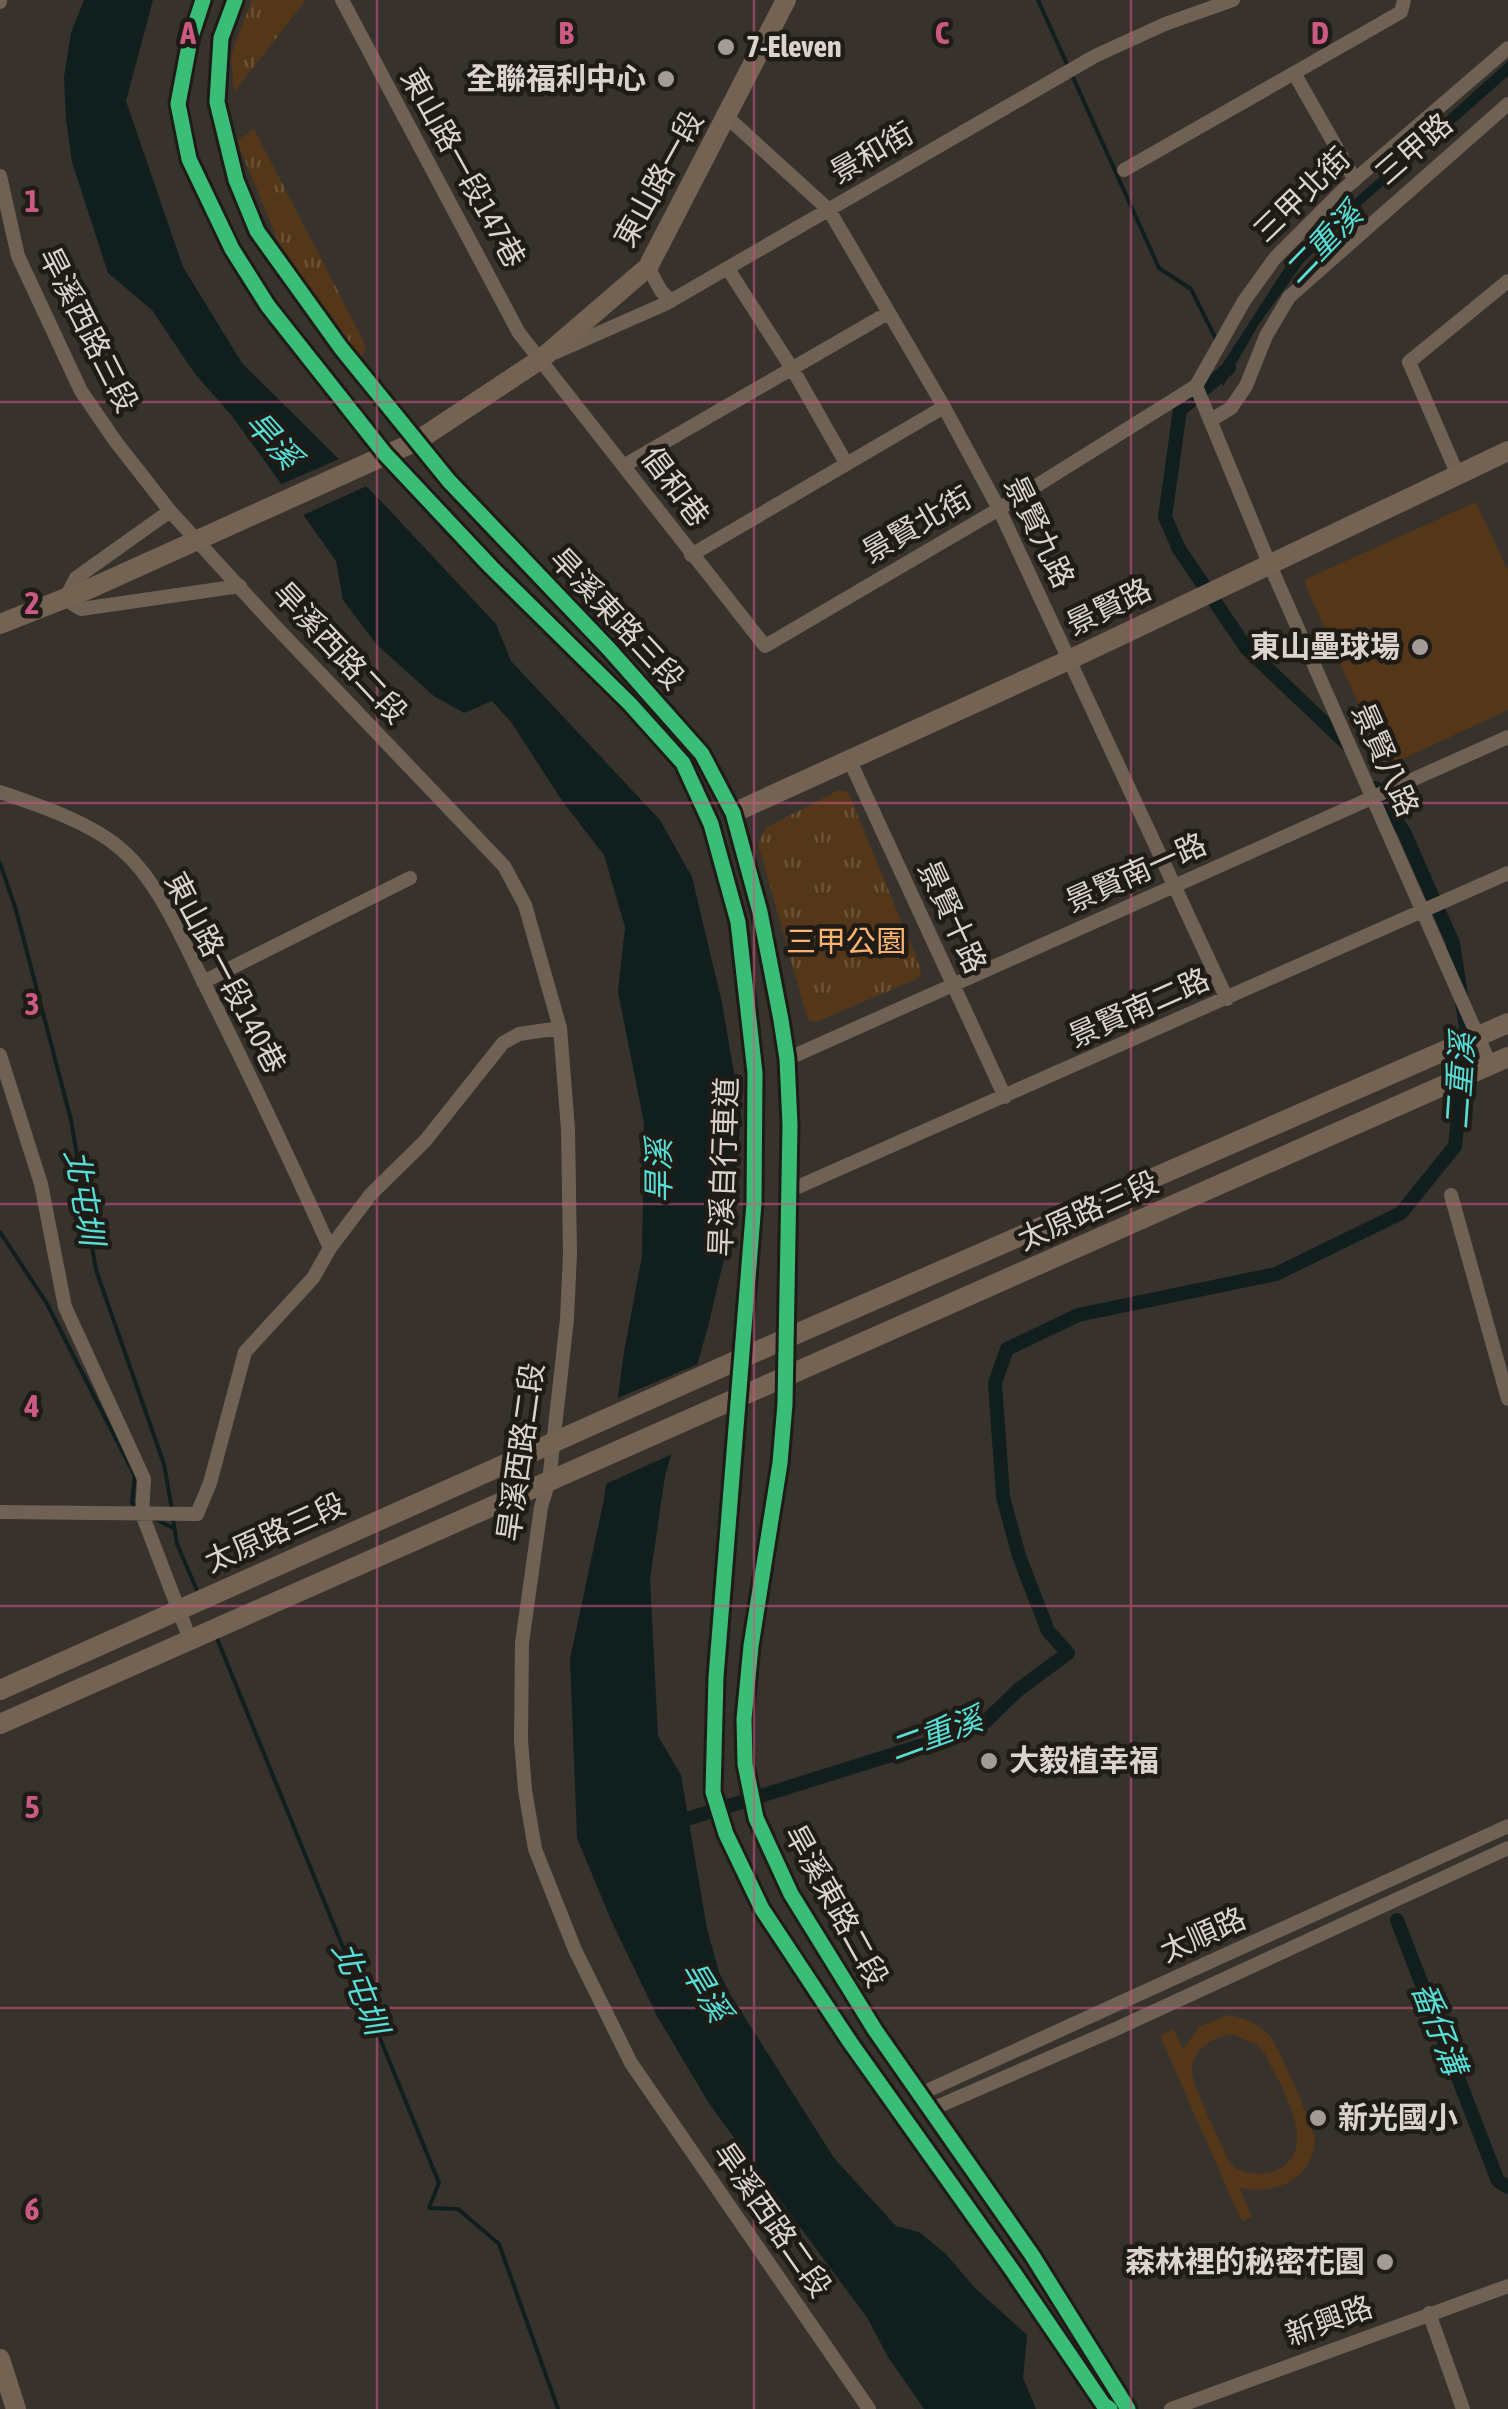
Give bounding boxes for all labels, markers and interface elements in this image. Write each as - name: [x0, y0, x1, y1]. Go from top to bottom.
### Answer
- text: A: [179, 14, 196, 51]
- text: B: [558, 14, 574, 51]
- text: C: [935, 14, 950, 51]
- text: D: [1311, 14, 1329, 51]
- place label: 7-Eleven: [746, 29, 842, 63]
- marker: 7-Eleven: [715, 36, 737, 58]
- place label: 全聯福利中心: [466, 61, 646, 95]
- street label: 東山路一段147巷: [395, 62, 533, 273]
- marker: 全聯福利中心: [655, 68, 677, 90]
- street label: 東山路一段: [607, 105, 709, 252]
- street label: 三甲路: [1368, 106, 1458, 191]
- street label: 景和街: [824, 115, 919, 189]
- street label: 三甲北街: [1246, 140, 1356, 248]
- text: 1: [24, 182, 40, 219]
- water label: 二重溪: [1276, 192, 1372, 290]
- street label: 旱溪西路三段: [33, 242, 145, 417]
- water label: 旱溪: [238, 404, 311, 479]
- street label: 倡和巷: [635, 440, 716, 533]
- street label: 景賢九路: [998, 470, 1081, 593]
- street label: 景賢北街: [856, 479, 977, 569]
- street label: 旱溪東路三段: [544, 541, 692, 696]
- street label: 景賢路: [1061, 571, 1156, 641]
- street label: 旱溪西路二段: [267, 575, 415, 730]
- text: 2: [24, 584, 40, 621]
- place label: 東山壘球場: [1250, 629, 1400, 663]
- marker: 東山壘球場: [1409, 636, 1431, 658]
- street label: 景賢八路: [1346, 698, 1426, 821]
- street label: 景賢南一路: [1060, 826, 1211, 918]
- street label: 景賢十路: [912, 855, 994, 978]
- street label: 東山路一段140巷: [159, 866, 293, 1079]
- park label: 三甲公園: [786, 924, 906, 958]
- street label: 景賢南二路: [1063, 961, 1214, 1053]
- text: 3: [24, 985, 40, 1022]
- water label: 二重溪: [1438, 1028, 1482, 1130]
- street label: 旱溪自行車道: [703, 1076, 743, 1258]
- water label: 旱溪: [640, 1135, 677, 1203]
- water label: 北屯圳: [58, 1146, 112, 1251]
- street label: 太原路三段: [1012, 1164, 1163, 1256]
- street label: 旱溪西路二段: [491, 1360, 549, 1543]
- text: 4: [23, 1387, 40, 1424]
- street label: 太原路三段: [199, 1486, 350, 1578]
- water label: 二重溪: [884, 1698, 991, 1767]
- place label: 大毅植幸福: [1009, 1743, 1159, 1777]
- marker: 大毅植幸福: [978, 1750, 1000, 1772]
- text: 5: [24, 1788, 40, 1825]
- street label: 旱溪東路二段: [778, 1819, 895, 1992]
- street label: 太順路: [1155, 1900, 1251, 1968]
- water label: 北屯圳: [325, 1936, 397, 2043]
- water label: 旱溪: [674, 1954, 741, 2031]
- water label: 番仔溝: [1405, 1976, 1475, 2083]
- place label: 新光國小: [1338, 2100, 1458, 2134]
- marker: 新光國小: [1307, 2107, 1329, 2129]
- street label: 旱溪西路二段: [707, 2136, 838, 2303]
- text: 6: [24, 2190, 40, 2227]
- place label: 森林裡的秘密花園: [1125, 2244, 1365, 2278]
- marker: 森林裡的秘密花園: [1374, 2251, 1396, 2273]
- street label: 新興路: [1281, 2289, 1377, 2351]

